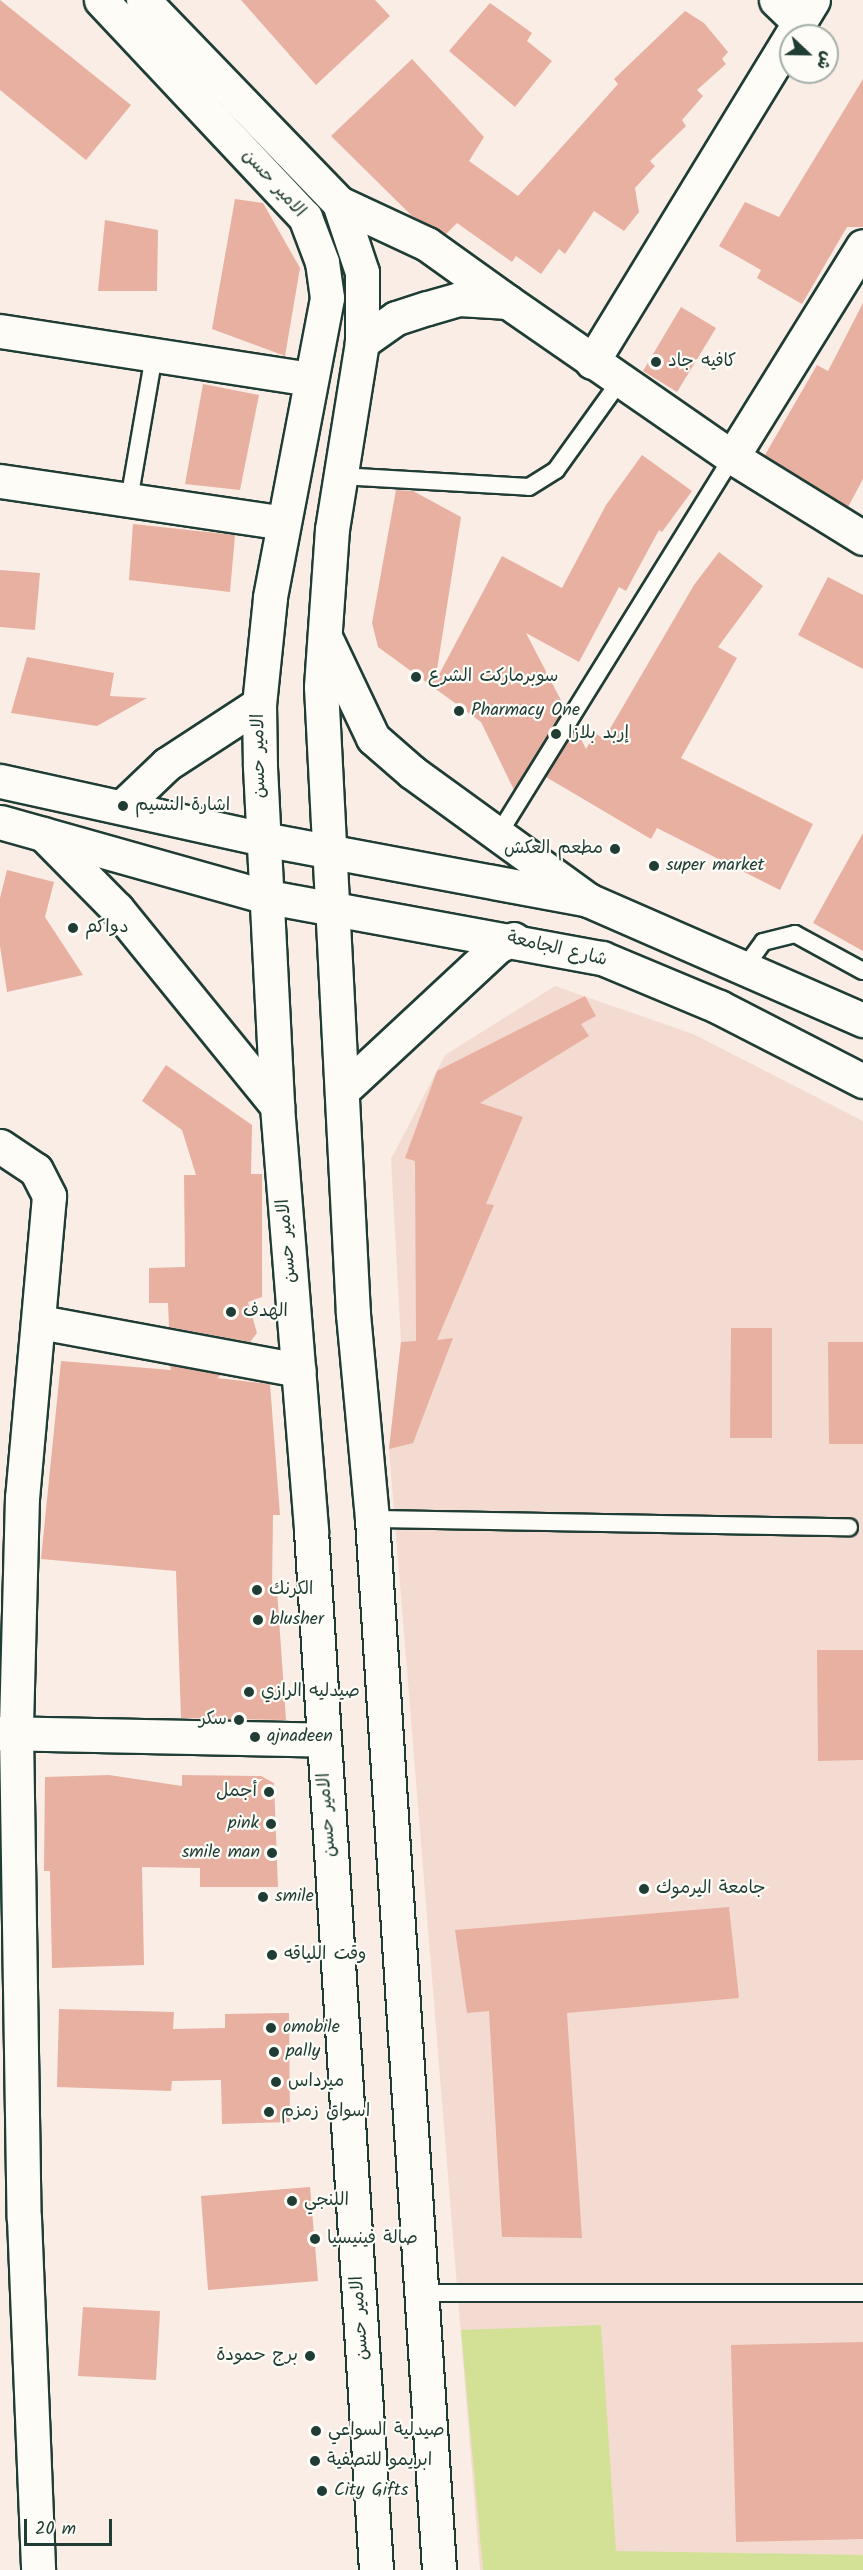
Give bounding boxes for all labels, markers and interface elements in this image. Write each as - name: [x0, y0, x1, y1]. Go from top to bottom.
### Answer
- north arrow: [779, 24, 839, 84]
- text: ش: [809, 47, 839, 73]
- street label: الامير حسن: [237, 145, 309, 223]
- place label: كافيه جاد: [668, 351, 736, 373]
- marker: كافيه جاد: [649, 355, 663, 369]
- place label: سوبرماركت الشرع: [428, 666, 558, 688]
- marker: سوبرماركت الشرع: [409, 670, 423, 684]
- place label: Pharmacy One: [471, 700, 580, 722]
- marker: Pharmacy One: [452, 704, 466, 718]
- street label: الامير حسن: [248, 714, 272, 798]
- place label: إربد بلازا: [568, 723, 629, 745]
- marker: إربد بلازا: [549, 727, 563, 741]
- place label: اشارة النسيم: [135, 795, 230, 817]
- marker: اشارة النسيم: [116, 799, 130, 813]
- place label: مطعم العكش: [504, 838, 603, 860]
- marker: مطعم العكش: [608, 842, 622, 856]
- place label: super market: [666, 855, 764, 877]
- marker: super market: [647, 859, 661, 873]
- place label: دواكم: [85, 917, 129, 939]
- marker: دواكم: [66, 921, 80, 935]
- street label: شارع الجامعة: [505, 928, 609, 972]
- street label: الامير حسن: [274, 1198, 302, 1284]
- place label: الهدف: [243, 1301, 288, 1323]
- marker: الهدف: [224, 1305, 238, 1319]
- place label: الكرنك: [269, 1579, 313, 1601]
- marker: الكرنك: [250, 1583, 264, 1597]
- place label: blusher: [270, 1609, 324, 1631]
- marker: blusher: [251, 1613, 265, 1627]
- place label: صيدليه الرازي: [261, 1681, 360, 1703]
- marker: صيدليه الرازي: [242, 1685, 256, 1699]
- place label: سكر: [199, 1709, 227, 1731]
- marker: سكر: [232, 1713, 246, 1727]
- place label: ajnadeen: [267, 1726, 333, 1748]
- marker: ajnadeen: [248, 1730, 262, 1744]
- street label: الامير حسن: [314, 1772, 342, 1858]
- place label: أجمل: [216, 1781, 257, 1803]
- marker: أجمل: [262, 1785, 276, 1799]
- place label: pink: [228, 1813, 259, 1835]
- marker: pink: [264, 1817, 278, 1831]
- place label: smile man: [182, 1842, 260, 1864]
- marker: smile man: [265, 1846, 279, 1860]
- place label: جامعة اليرموك: [656, 1878, 766, 1900]
- marker: جامعة اليرموك: [637, 1882, 651, 1896]
- place label: smile: [275, 1886, 314, 1908]
- marker: smile: [256, 1890, 270, 1904]
- place label: وقت اللياقه: [284, 1944, 366, 1966]
- marker: وقت اللياقه: [265, 1948, 279, 1962]
- place label: omobile: [283, 2017, 340, 2039]
- marker: omobile: [264, 2021, 278, 2035]
- place label: pally: [286, 2041, 320, 2063]
- marker: pally: [267, 2045, 281, 2059]
- place label: ميرداس: [288, 2071, 344, 2093]
- marker: ميرداس: [269, 2075, 283, 2089]
- place label: اسواق زمزم: [281, 2101, 370, 2123]
- marker: اسواق زمزم: [262, 2105, 276, 2119]
- place label: اللنجي: [304, 2190, 349, 2212]
- marker: اللنجي: [285, 2194, 299, 2208]
- place label: صالة فينيسيا: [327, 2228, 418, 2250]
- marker: صالة فينيسيا: [308, 2232, 322, 2246]
- street label: الامير حسن: [347, 2275, 375, 2361]
- place label: برج حمودة: [216, 2345, 298, 2367]
- marker: برج حمودة: [303, 2349, 317, 2363]
- place label: صيدلية السواعي: [328, 2420, 445, 2442]
- marker: صيدلية السواعي: [309, 2424, 323, 2438]
- place label: ابريمو للتصفية: [327, 2450, 432, 2472]
- marker: ابريمو للتصفية: [308, 2454, 322, 2468]
- place label: City Gifts: [334, 2480, 408, 2502]
- marker: City Gifts: [315, 2484, 329, 2498]
- scale bar: [27, 2507, 116, 2545]
- text: 20 m: [35, 2515, 76, 2544]

